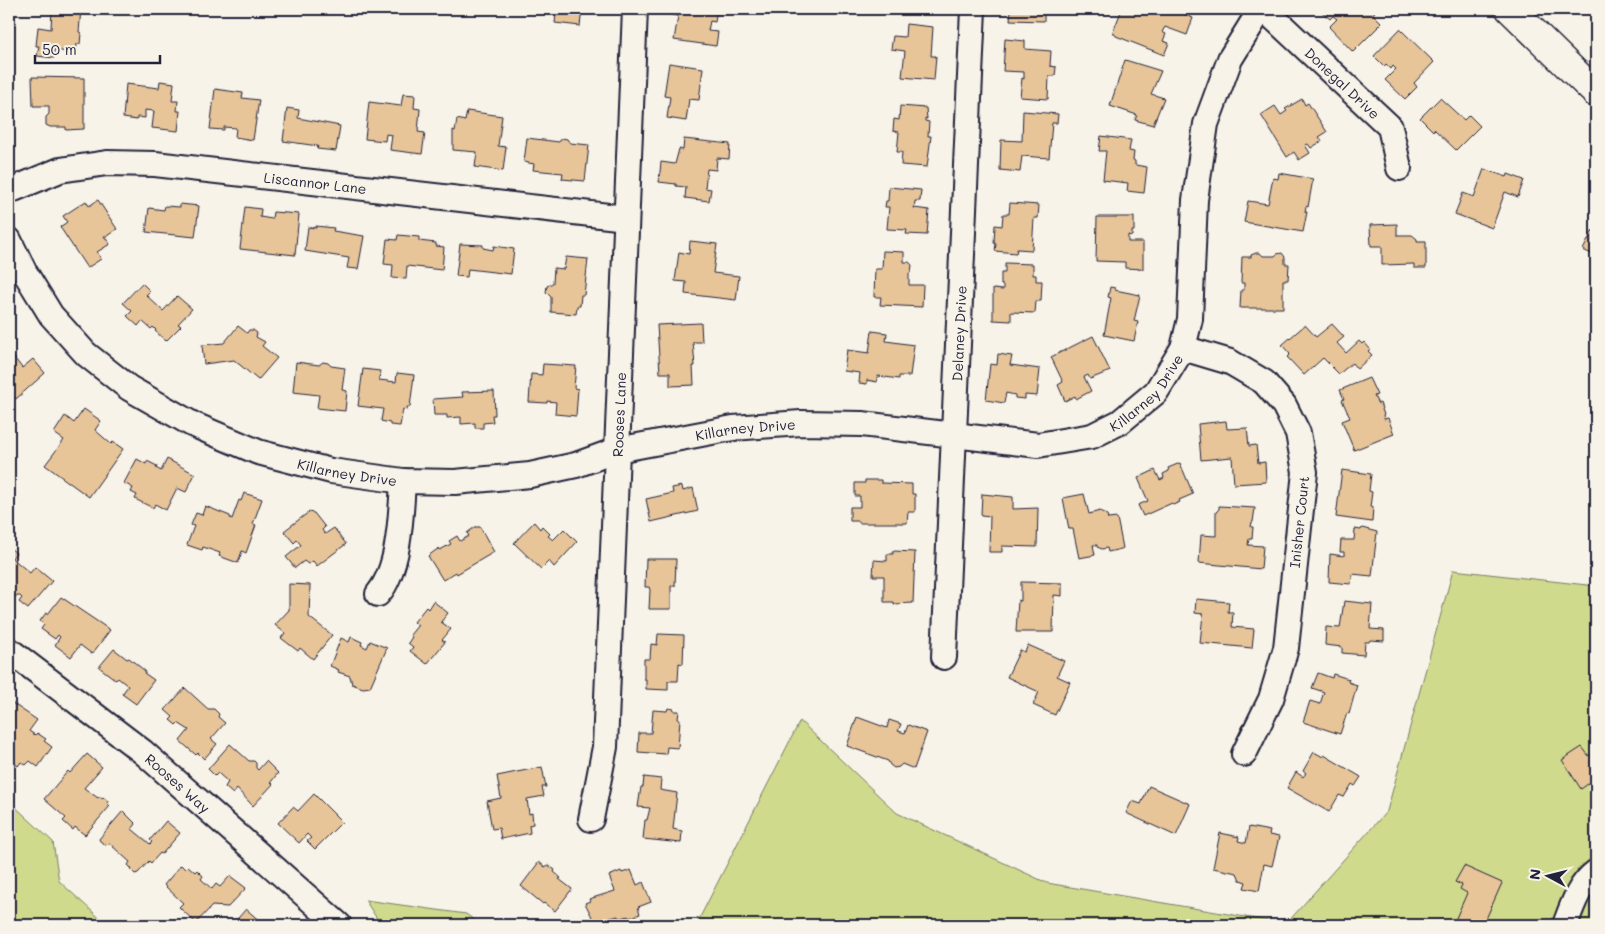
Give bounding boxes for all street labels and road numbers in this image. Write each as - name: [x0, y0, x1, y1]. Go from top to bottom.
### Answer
- street label: Donegal Drive: [1301, 43, 1384, 123]
- street label: Liscannor Lane: [263, 167, 368, 198]
- street label: Delaney Drive: [947, 285, 970, 382]
- street label: Killarney Drive: [1106, 350, 1187, 435]
- street label: Rooses Lane: [607, 372, 630, 457]
- street label: Killarney Drive: [694, 414, 796, 444]
- street label: Killarney Drive: [295, 453, 398, 490]
- street label: Inisher Court: [1285, 475, 1313, 569]
- street label: Rooses Way: [141, 749, 214, 817]

